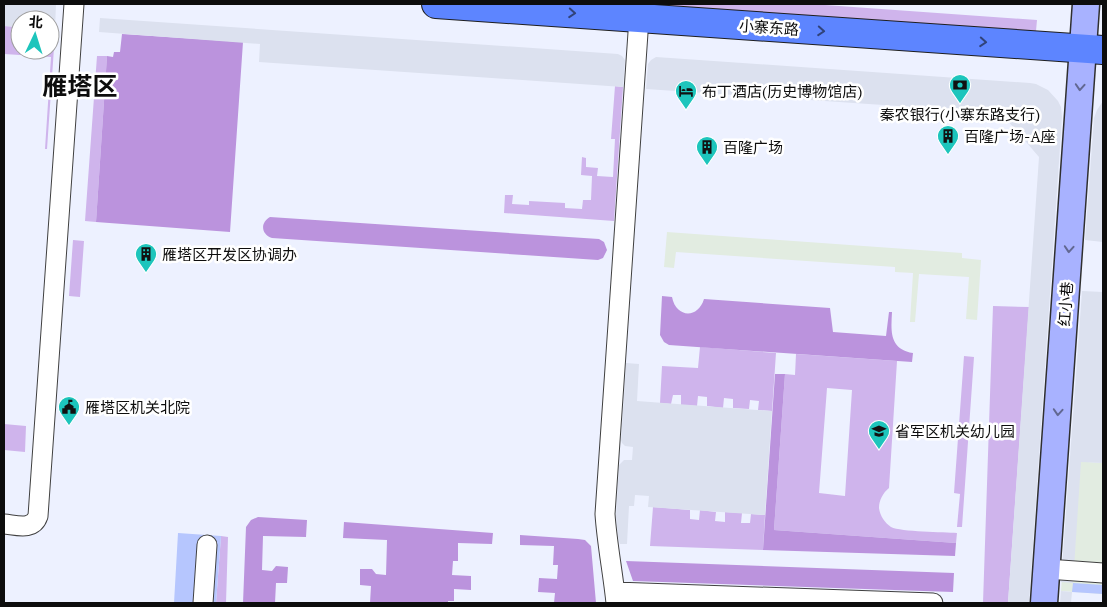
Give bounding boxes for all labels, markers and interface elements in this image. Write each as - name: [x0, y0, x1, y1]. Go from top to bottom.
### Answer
- one-way arrow: [568, 8, 576, 19]
- north arrow: [10, 10, 60, 60]
- text: 北: [28, 12, 44, 31]
- street label: 小寨东路: [738, 15, 800, 39]
- one-way arrow: [817, 25, 825, 36]
- one-way arrow: [979, 36, 987, 47]
- district label: 雁塔区: [42, 69, 118, 102]
- bank icon: 秦农银行(小寨东路支行): [948, 73, 972, 104]
- hotel icon: 布丁酒店(历史博物馆店): [674, 79, 698, 110]
- place label: 布丁酒店(历史博物馆店): [702, 81, 862, 101]
- one-way arrow: [1075, 84, 1086, 92]
- place label: 秦农银行(小寨东路支行): [880, 104, 1040, 124]
- building icon: 百隆广场-A座: [936, 124, 960, 155]
- place label: 百隆广场-A座: [964, 126, 1056, 146]
- building icon: 百隆广场: [695, 135, 719, 166]
- place label: 百隆广场: [723, 137, 783, 157]
- building icon: 雁塔区开发区协调办: [134, 242, 158, 273]
- place label: 雁塔区开发区协调办: [162, 244, 297, 264]
- one-way arrow: [1064, 246, 1075, 254]
- street label: 红小巷: [1053, 281, 1077, 327]
- public building icon: 雁塔区机关北院: [57, 395, 81, 426]
- place label: 雁塔区机关北院: [85, 397, 190, 417]
- one-way arrow: [1052, 408, 1063, 416]
- school or university icon: 省军区机关幼儿园: [867, 419, 891, 450]
- place label: 省军区机关幼儿园: [895, 421, 1015, 441]

